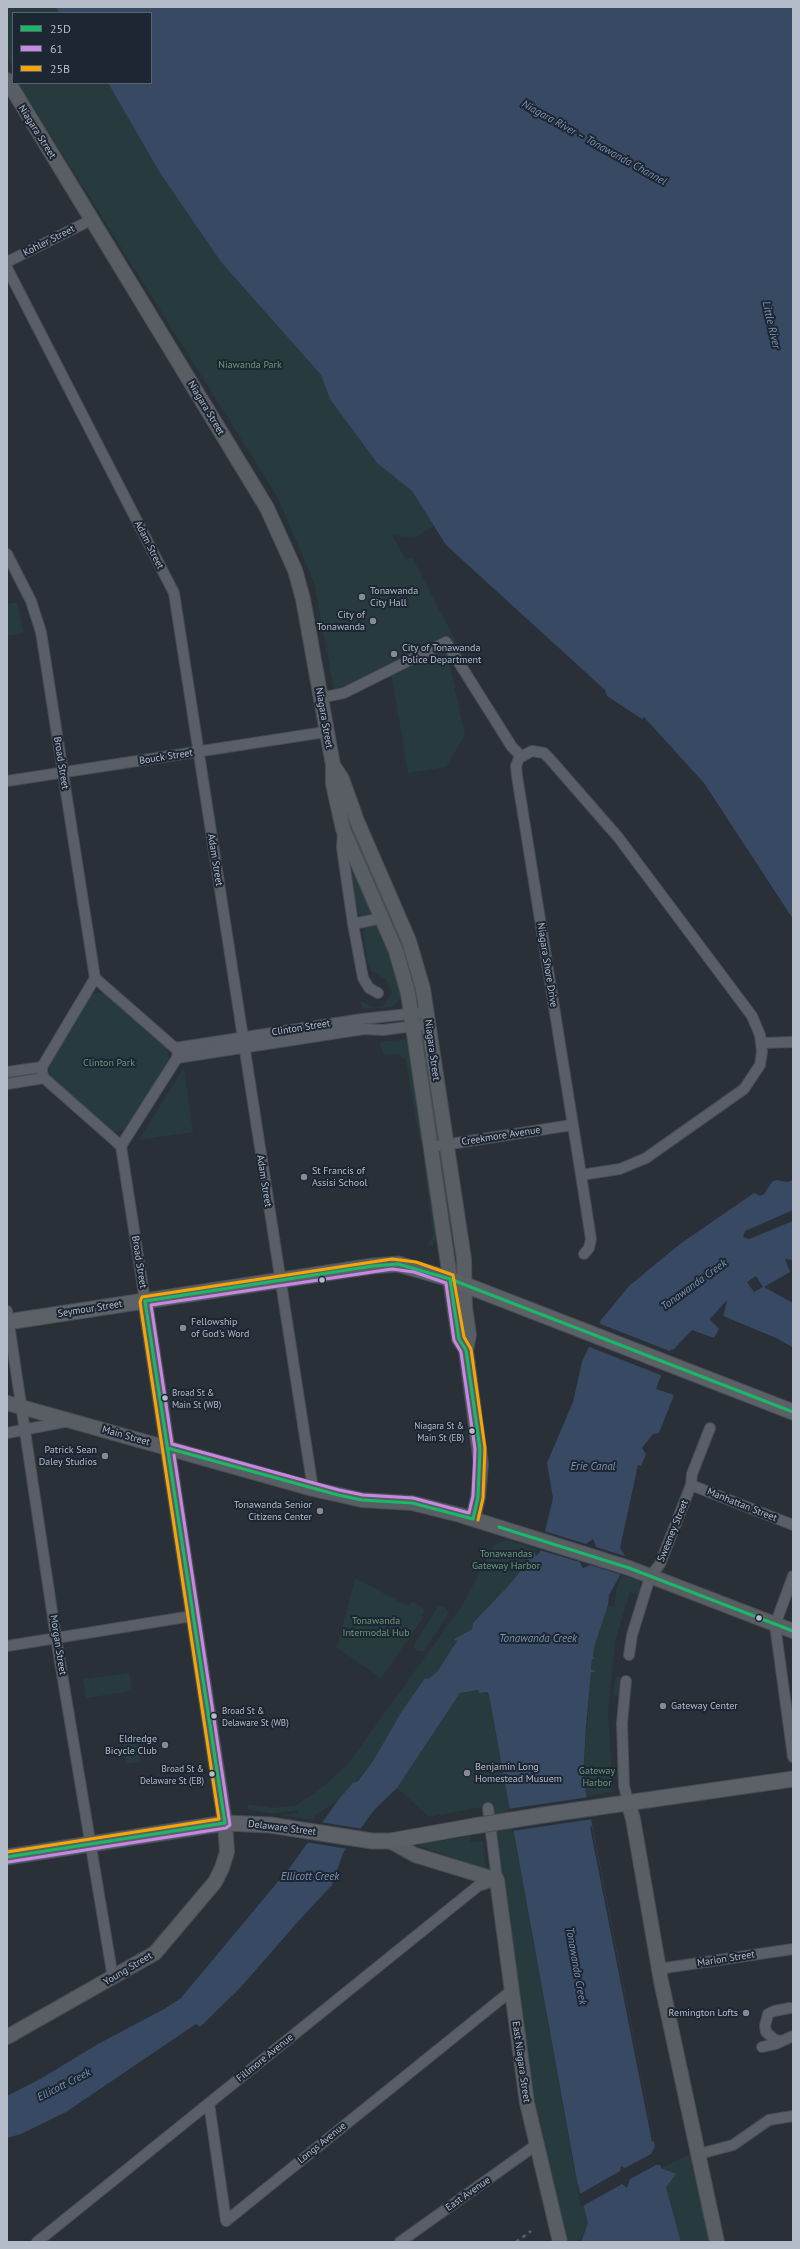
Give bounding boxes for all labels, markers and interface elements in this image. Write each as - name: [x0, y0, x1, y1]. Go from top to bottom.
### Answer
- legend: [12, 12, 152, 84]
- text: 25D: [50, 21, 71, 36]
- text: 61: [50, 41, 63, 56]
- text: 25B: [50, 61, 70, 76]
- water label: Niagara River – Tonawanda Channel: [519, 98, 669, 188]
- street label: Niagara Street: [16, 103, 58, 161]
- street label: Kohler Street: [21, 223, 77, 259]
- water label: Little River: [759, 300, 783, 350]
- park label: Niawanda Park: [218, 359, 282, 371]
- street label: Niagara Street: [185, 379, 227, 437]
- street label: Adam Street: [132, 519, 166, 571]
- place label: Tonawanda City Hall: [370, 585, 418, 608]
- marker: Tonawanda City Hall: [357, 592, 367, 602]
- place label: City of Tonawanda: [317, 609, 365, 632]
- marker: City of Tonawanda: [368, 616, 378, 626]
- place label: City of Tonawanda Police Department: [402, 642, 481, 666]
- marker: City of Tonawanda Police Department: [389, 649, 399, 659]
- street label: Niagara Street: [313, 687, 335, 749]
- street label: Broad Street: [51, 736, 71, 790]
- street label: Bouck Street: [138, 747, 194, 767]
- street label: Adam Street: [205, 833, 225, 887]
- street label: Niagara Shore Drive: [534, 922, 560, 1008]
- street label: Clinton Street: [271, 1017, 331, 1039]
- street label: Niagara Street: [422, 1019, 442, 1081]
- park label: Clinton Park: [83, 1057, 135, 1069]
- street label: Creekmore Avenue: [461, 1124, 541, 1148]
- street label: Adam Street: [254, 1154, 274, 1208]
- place label: St Francis of Assisi School: [312, 1165, 367, 1188]
- marker: St Francis of Assisi School: [299, 1172, 309, 1182]
- street label: Broad Street: [129, 1235, 149, 1289]
- water label: Tonawanda Creek: [659, 1257, 729, 1313]
- unlabelled marker: [317, 1275, 327, 1285]
- street label: Seymour Street: [57, 1298, 123, 1320]
- place label: Fellowship of God's Word: [191, 1316, 249, 1340]
- marker: Fellowship of God's Word: [178, 1323, 188, 1333]
- place label: Broad St & Main St (WB): [172, 1388, 221, 1409]
- marker: Broad St & Main St (WB): [160, 1393, 170, 1403]
- place label: Niagara St & Main St (EB): [414, 1421, 464, 1442]
- street label: Main Street: [101, 1423, 151, 1449]
- marker: Niagara St & Main St (EB): [467, 1426, 477, 1436]
- place label: Patrick Sean Daley Studios: [39, 1444, 97, 1468]
- marker: Patrick Sean Daley Studios: [100, 1451, 110, 1461]
- water label: Erie Canal: [570, 1460, 616, 1474]
- street label: Manhattan Street: [705, 1486, 779, 1524]
- street label: Sweeney Street: [655, 1498, 691, 1564]
- place label: Tonawanda Senior Citizens Center: [234, 1499, 312, 1522]
- marker: Tonawanda Senior Citizens Center: [315, 1506, 325, 1516]
- park label: Tonawandas Gateway Harbor: [472, 1548, 540, 1572]
- unlabelled marker: [754, 1613, 764, 1623]
- street label: Morgan Street: [47, 1614, 69, 1676]
- park label: Tonawanda Intermodal Hub: [342, 1615, 410, 1638]
- water label: Tonawanda Creek: [499, 1632, 577, 1646]
- place label: Gateway Center: [671, 1700, 738, 1712]
- marker: Gateway Center: [658, 1701, 668, 1711]
- place label: Broad St & Delaware St (WB): [222, 1706, 289, 1727]
- marker: Broad St & Delaware St (WB): [209, 1711, 219, 1721]
- place label: Eldredge Bicycle Club: [105, 1733, 157, 1756]
- marker: Eldredge Bicycle Club: [160, 1740, 170, 1750]
- place label: Benjamin Long Homestead Musuem: [475, 1761, 562, 1784]
- place label: Broad St & Delaware St (EB): [140, 1764, 204, 1785]
- park label: Gateway Harbor: [579, 1765, 615, 1788]
- marker: Benjamin Long Homestead Musuem: [462, 1768, 472, 1778]
- marker: Broad St & Delaware St (EB): [207, 1769, 217, 1779]
- street label: Delaware Street: [247, 1818, 317, 1838]
- water label: Ellicott Creek: [281, 1870, 339, 1884]
- water label: Tonawanda Creek: [563, 1926, 589, 2006]
- street label: Marion Street: [696, 1949, 756, 1969]
- street label: Young Street: [102, 1950, 154, 1988]
- place label: Remington Lofts: [669, 2007, 738, 2019]
- marker: Remington Lofts: [741, 2008, 751, 2018]
- street label: East Niagara Street: [509, 2021, 533, 2103]
- street label: Fillmore Avenue: [234, 2031, 296, 2085]
- water label: Ellicott Creek: [35, 2066, 93, 2104]
- street label: Longs Avenue: [295, 2120, 349, 2166]
- street label: East Avenue: [443, 2174, 493, 2214]

